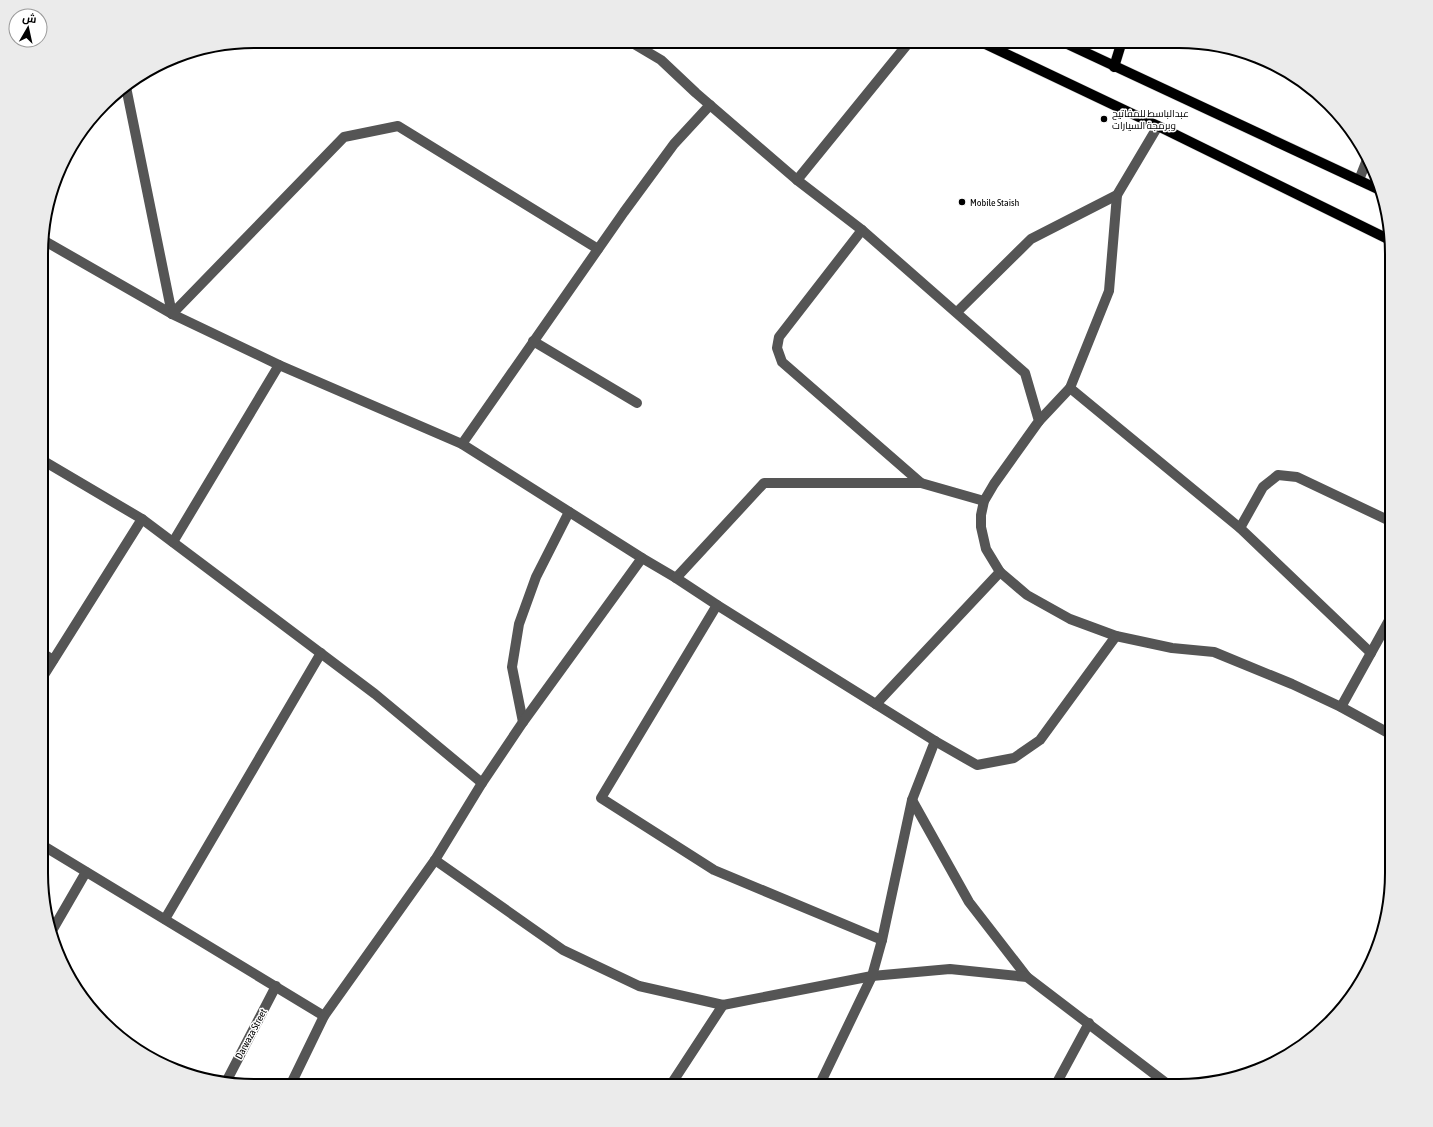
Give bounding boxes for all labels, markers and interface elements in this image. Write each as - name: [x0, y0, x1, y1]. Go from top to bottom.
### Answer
- north arrow: [8, 8, 48, 48]
- text: ش: [21, 11, 37, 26]
- place label: عبدالباسط للمفاتيح وبرمجة السيارات: [1112, 108, 1189, 131]
- marker: عبدالباسط للمفاتيح وبرمجة السيارات: [1099, 114, 1109, 124]
- marker: Mobile Staish: [957, 197, 967, 207]
- place label: Mobile Staish: [970, 197, 1019, 208]
- street label: Darwaza Street: [233, 1007, 269, 1061]

